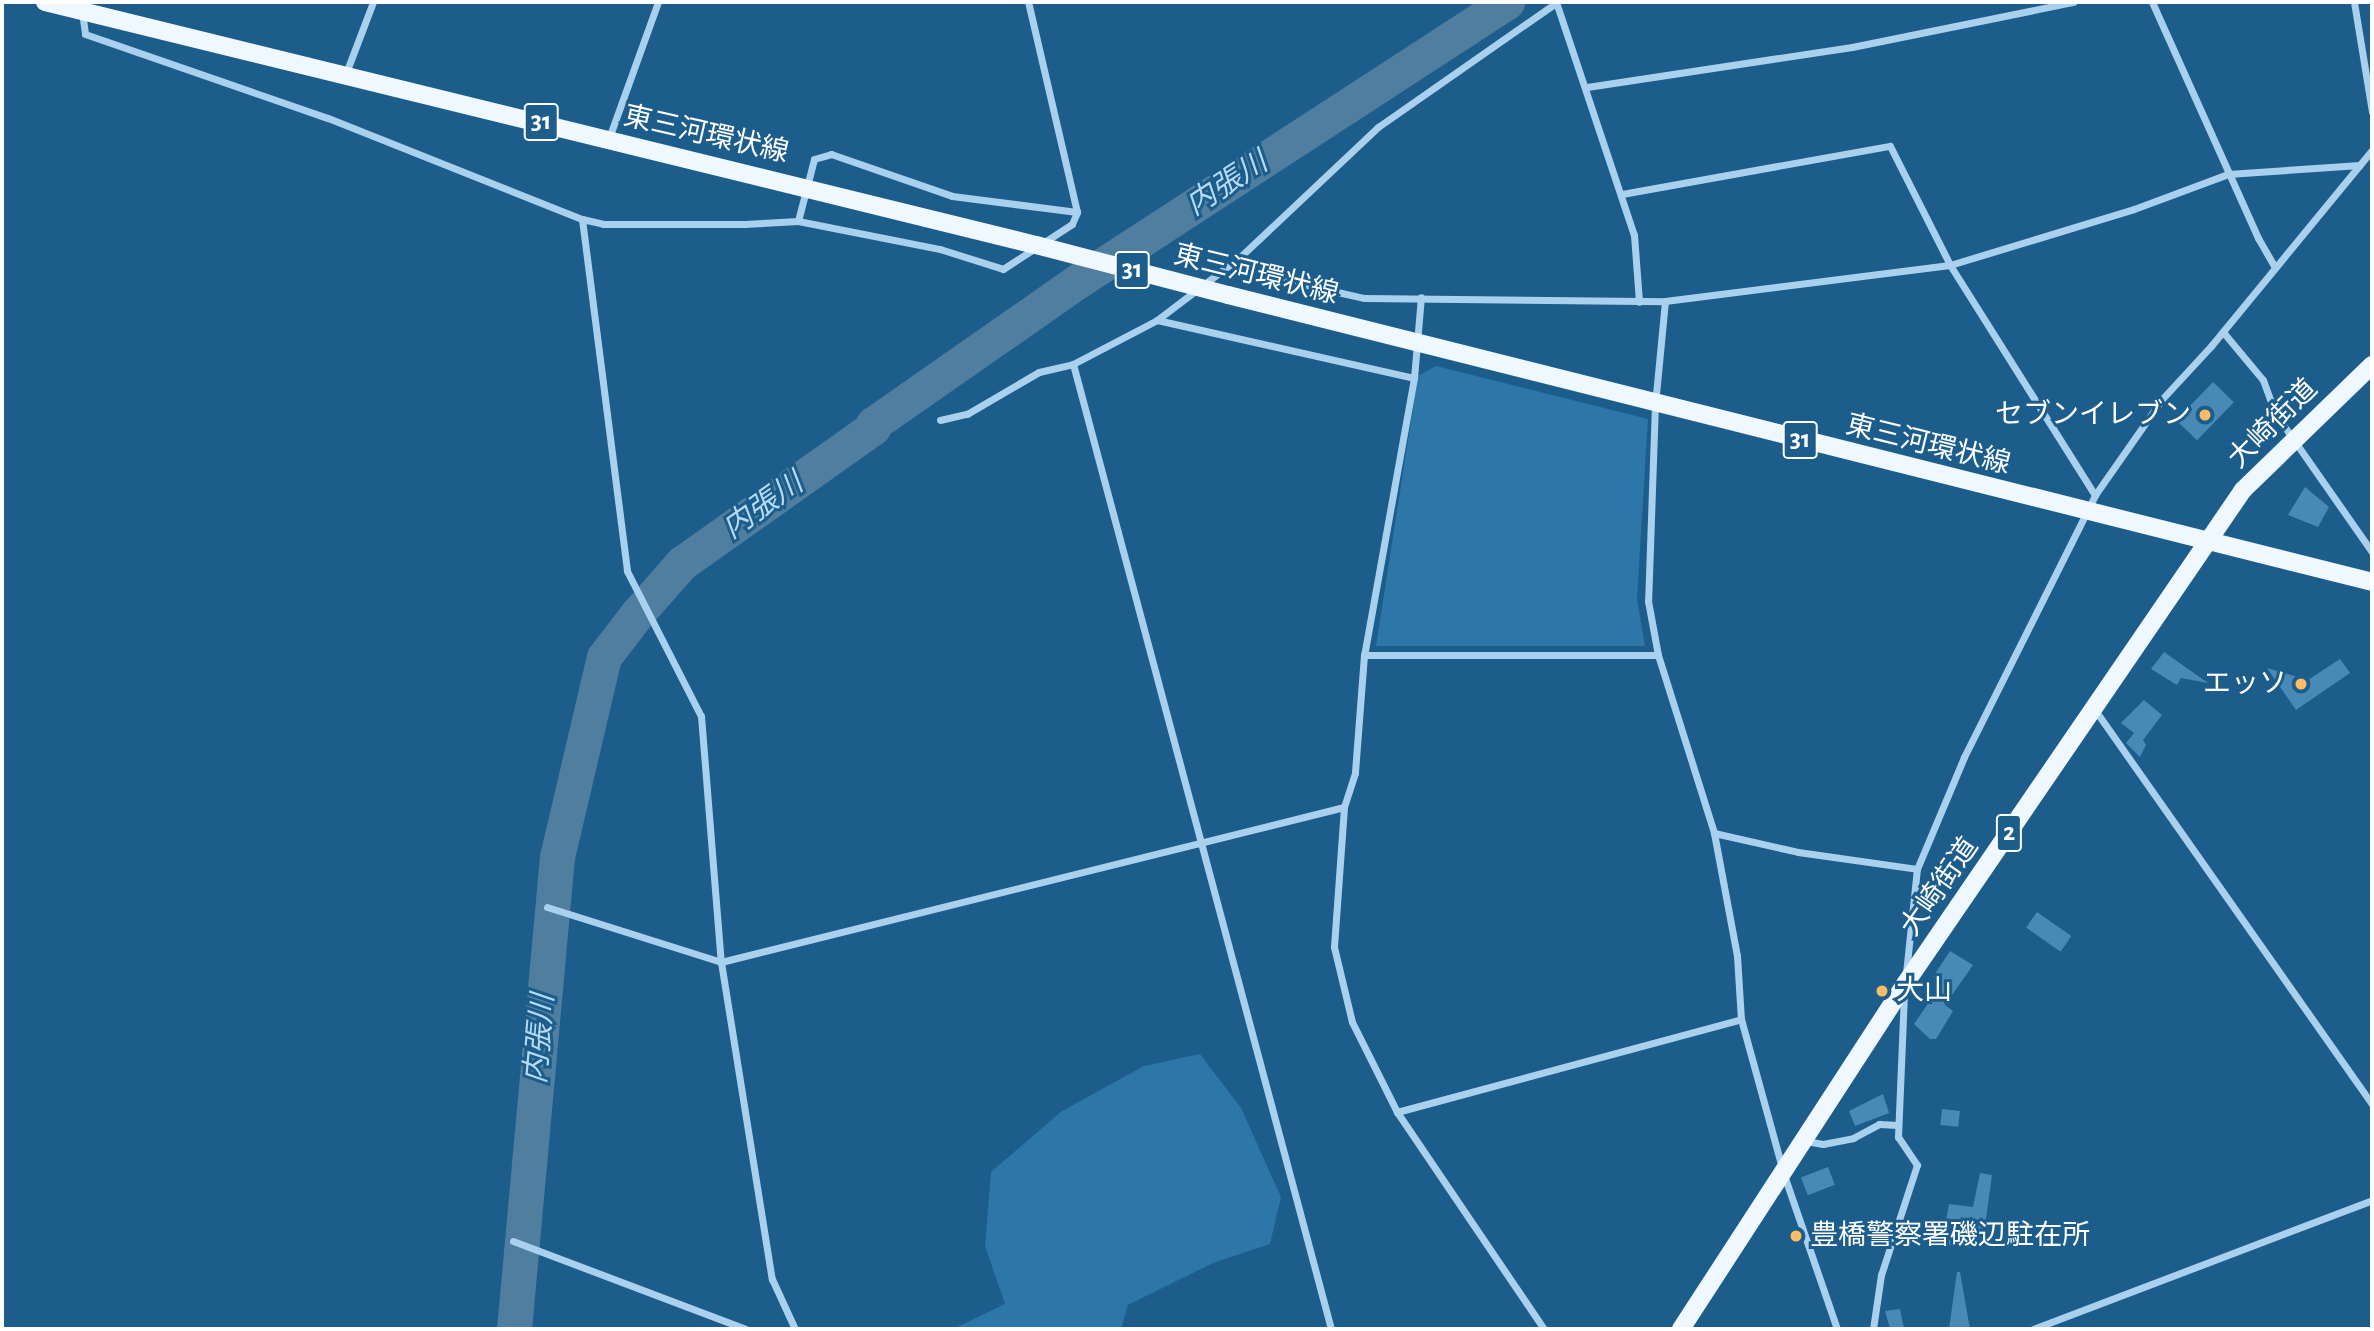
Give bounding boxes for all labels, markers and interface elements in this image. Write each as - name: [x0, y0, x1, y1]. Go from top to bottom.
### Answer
- road number: 31: [524, 99, 558, 144]
- street label: 東三河環状線: [620, 100, 792, 170]
- water label: 内張川: [1179, 144, 1275, 224]
- street label: 東三河環状線: [1170, 238, 1342, 312]
- road number: 31: [1114, 247, 1150, 292]
- street label: 大崎街道: [2222, 373, 2324, 475]
- place label: セブンイレブン: [1995, 398, 2191, 432]
- marker: セブンイレブン: [2197, 407, 2213, 423]
- street label: 東三河環状線: [1842, 408, 2014, 482]
- road number: 31: [1783, 418, 1818, 462]
- water label: 内張川: [716, 465, 810, 547]
- place label: エッソ: [2203, 667, 2287, 701]
- marker: エッソ: [2293, 676, 2309, 692]
- road number: 2: [1995, 810, 2023, 856]
- street label: 大崎街道: [1894, 831, 1986, 943]
- place label: 大山: [1896, 974, 1952, 1008]
- marker: 大山: [1874, 983, 1890, 999]
- water label: 内張川: [518, 993, 562, 1085]
- place label: 豊橋警察署磯辺駐在所: [1810, 1219, 2090, 1253]
- marker: 豊橋警察署磯辺駐在所: [1788, 1228, 1804, 1244]

